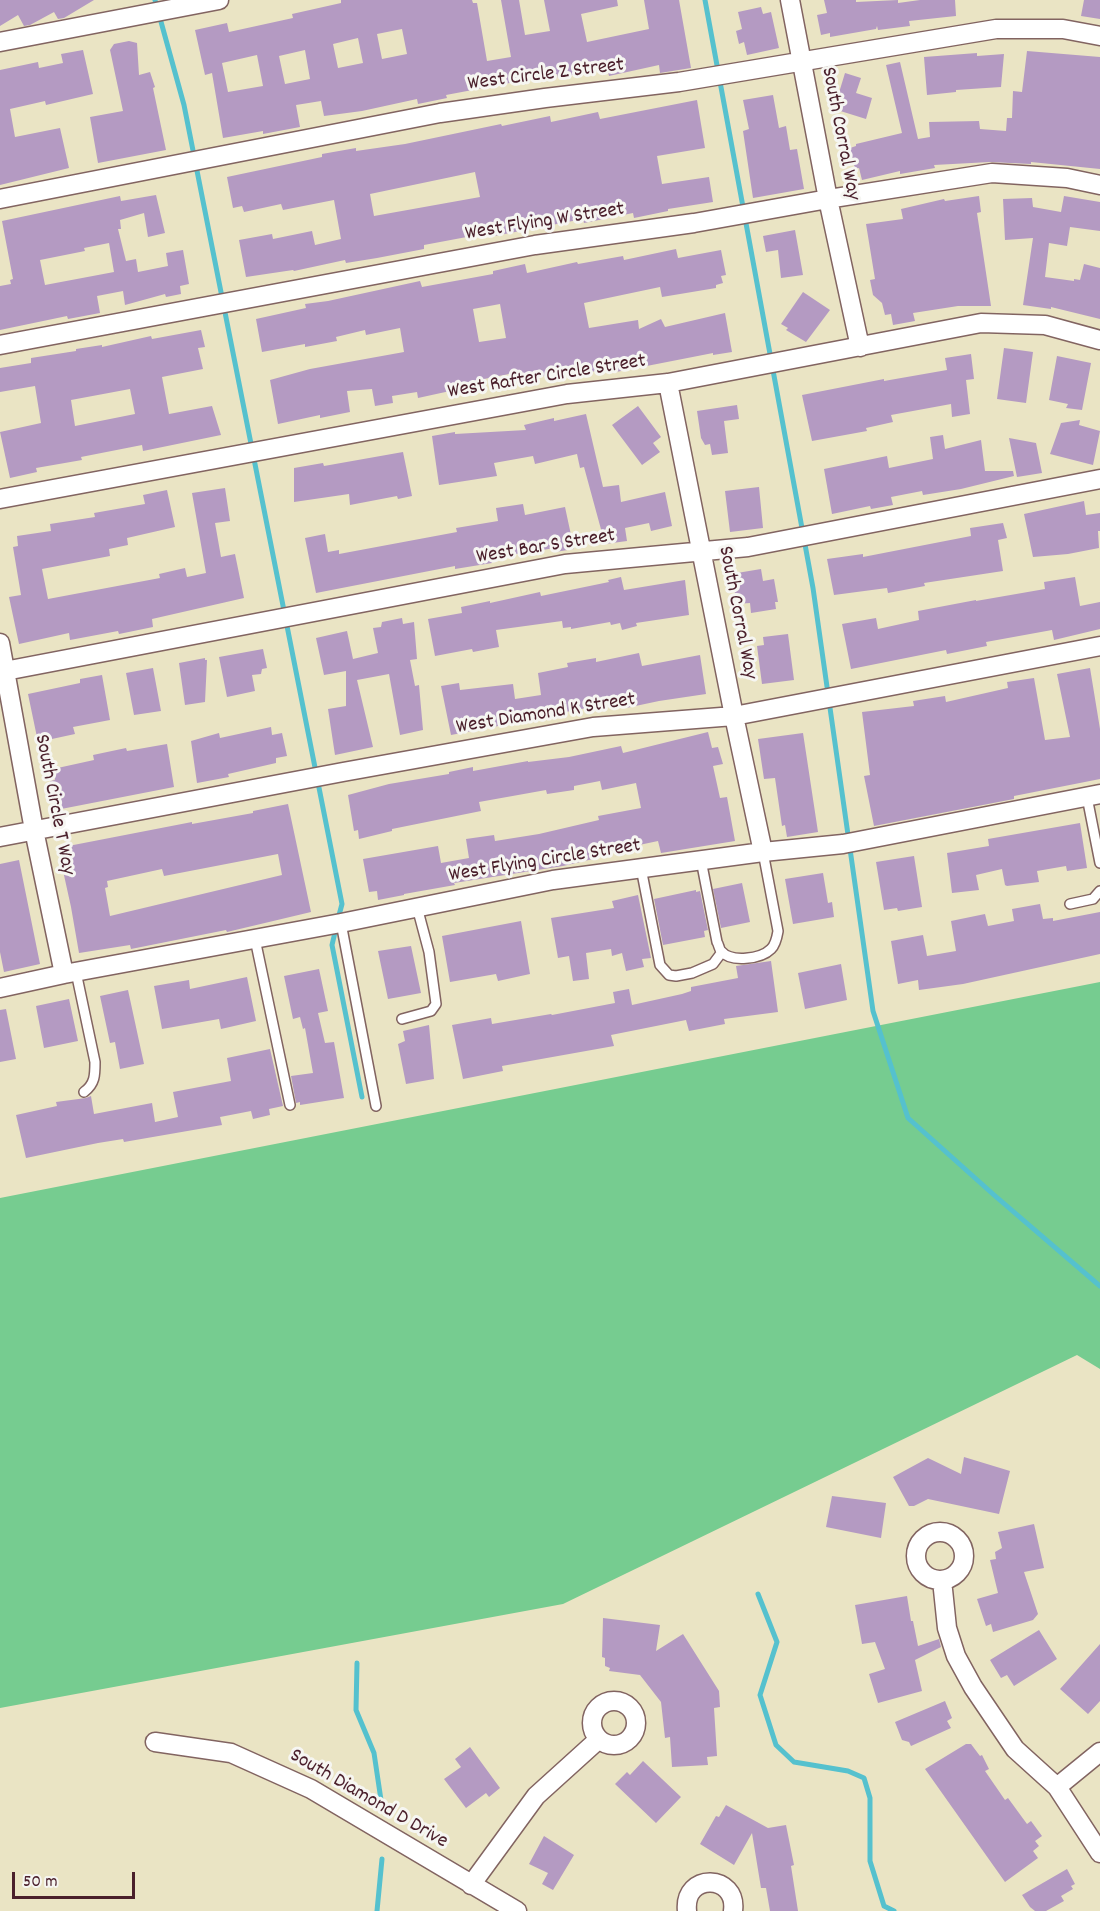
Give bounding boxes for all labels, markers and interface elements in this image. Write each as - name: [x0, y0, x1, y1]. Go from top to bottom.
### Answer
- street label: West Circle Z Street: [466, 54, 626, 98]
- street label: South Corral Way: [814, 65, 864, 203]
- street label: West Flying W Street: [464, 198, 626, 248]
- street label: West Rafter Circle Street: [446, 350, 648, 406]
- street label: West Bar S Street: [475, 525, 617, 571]
- street label: South Corral Way: [711, 544, 761, 682]
- street label: West Diamond K Street: [455, 688, 637, 742]
- street label: South Circle T Way: [27, 732, 79, 878]
- street label: West Flying Circle Street: [447, 834, 643, 890]
- street label: South Diamond D Drive: [284, 1744, 452, 1856]
- scale bar: [15, 1860, 138, 1898]
- text: 50 m: [23, 1870, 58, 1895]

